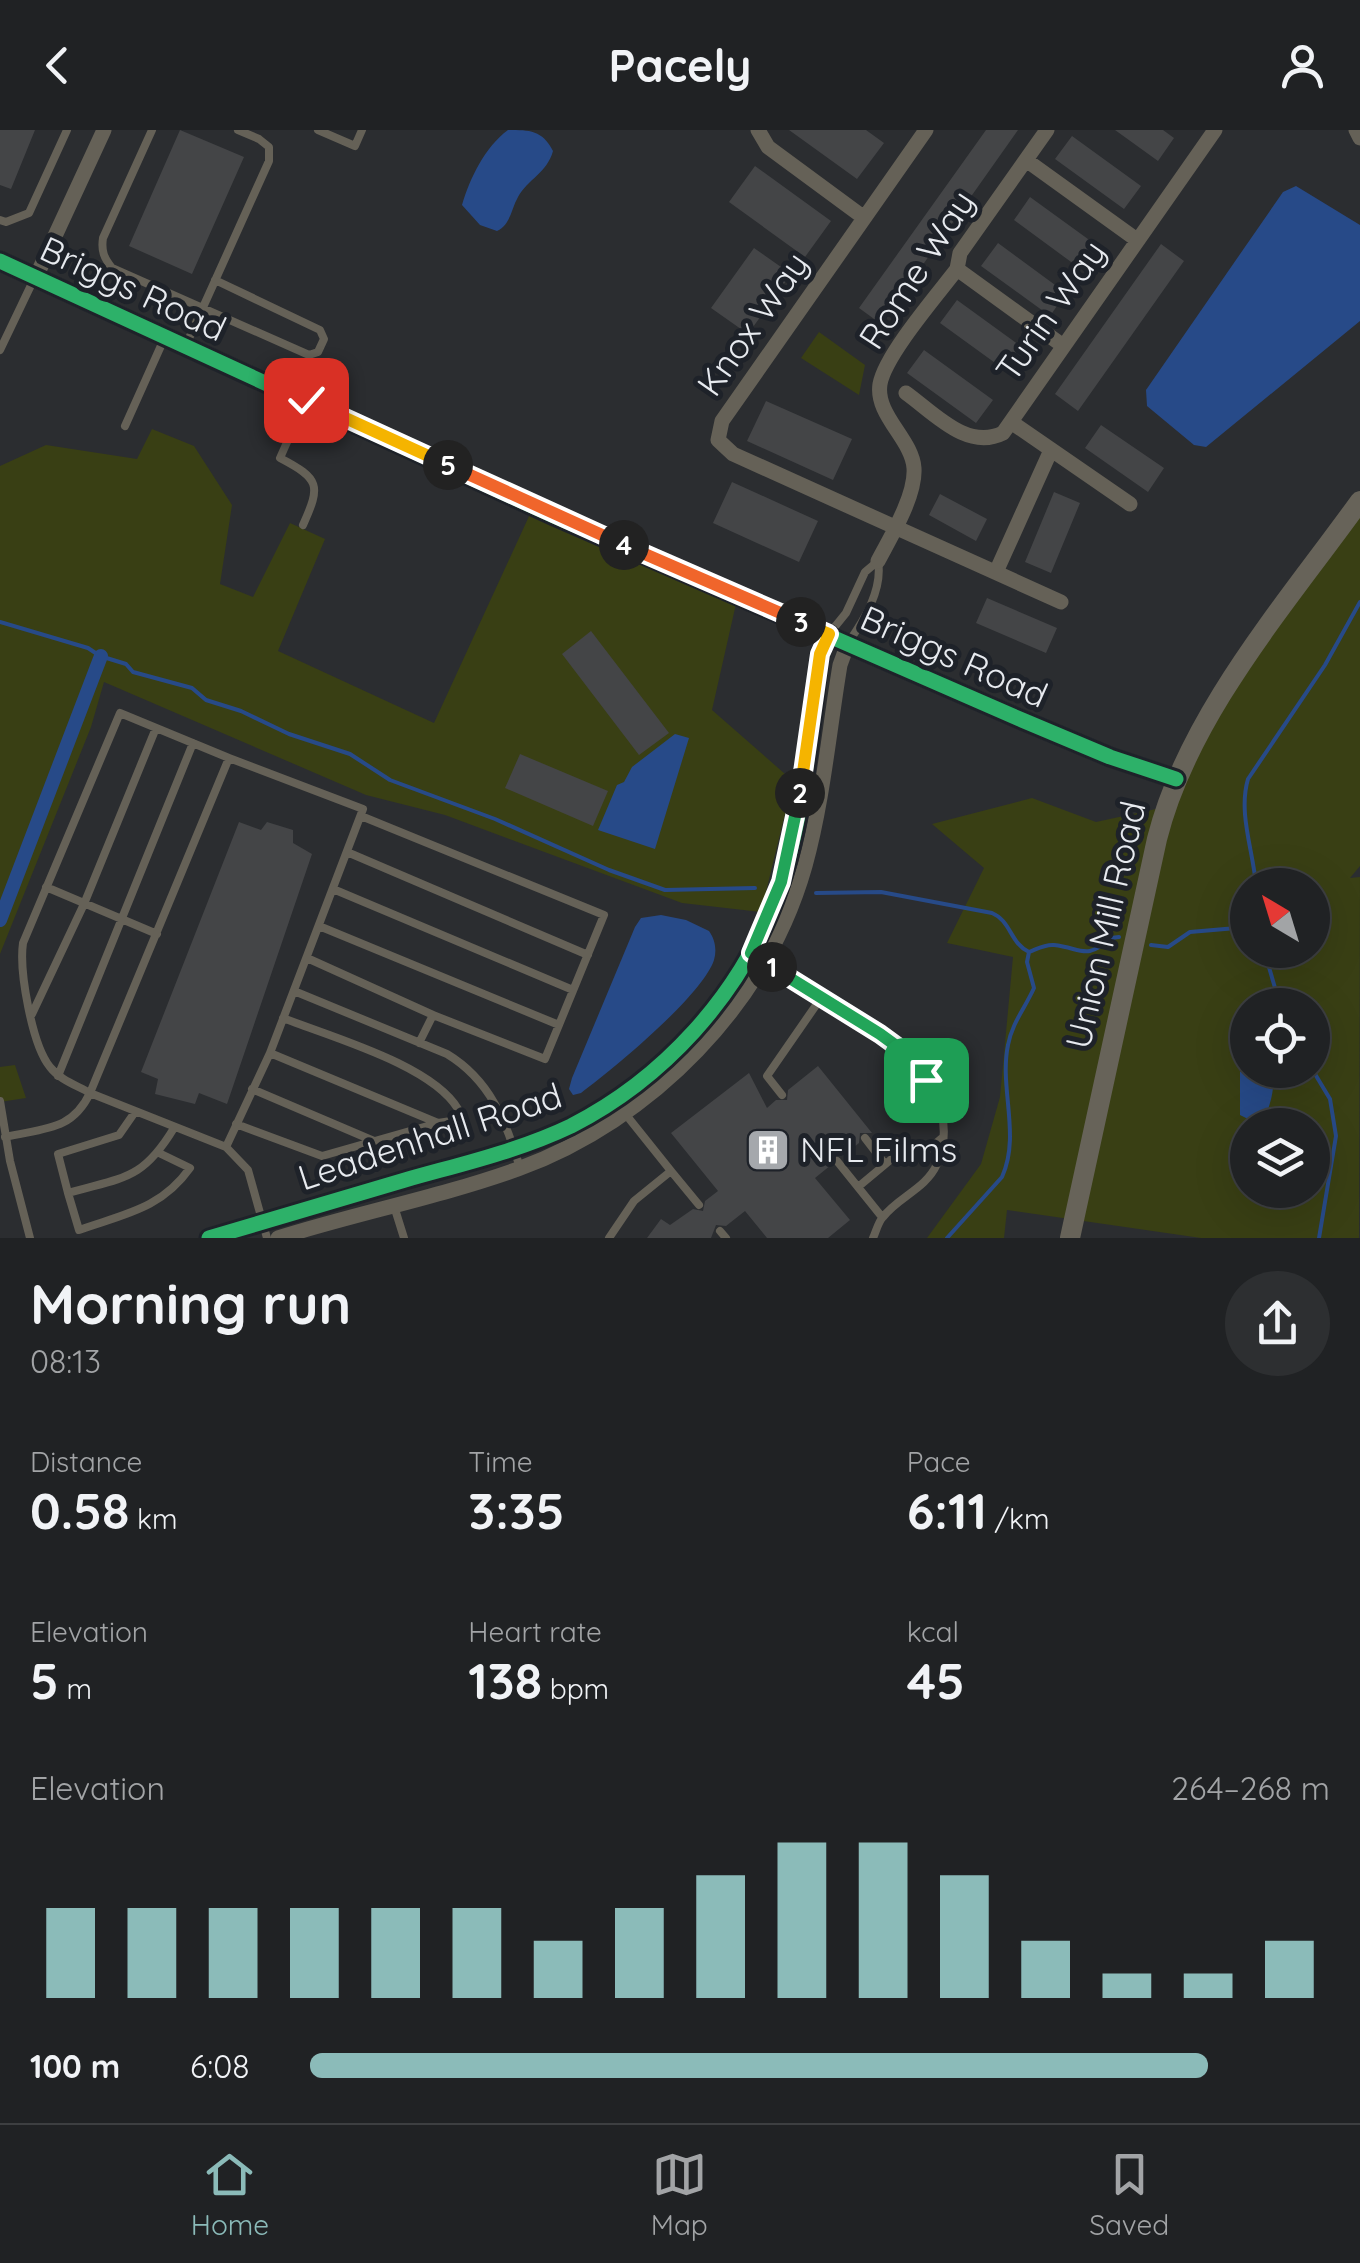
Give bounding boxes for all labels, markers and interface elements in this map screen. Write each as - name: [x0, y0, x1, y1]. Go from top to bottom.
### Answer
- text: Pacely: [608, 37, 752, 93]
- icon: back: [30, 38, 85, 93]
- icon: person: [1275, 38, 1330, 93]
- street label: Rome Way: [849, 182, 984, 357]
- street label: Briggs Road: [34, 226, 233, 350]
- street label: Turin Way: [986, 231, 1115, 389]
- street label: Knox Way: [687, 243, 818, 404]
- pin: [264, 358, 349, 443]
- icon: check: [279, 373, 334, 428]
- pin: 5: [423, 440, 473, 490]
- text: 5: [440, 447, 456, 482]
- pin: 4: [599, 520, 649, 570]
- text: 4: [616, 527, 632, 562]
- street label: Briggs Road: [854, 595, 1055, 717]
- pin: 3: [776, 597, 826, 647]
- text: 3: [793, 604, 809, 639]
- pin: 2: [775, 768, 825, 818]
- text: 2: [792, 775, 808, 810]
- street label: Union Mill Road: [1055, 797, 1155, 1053]
- north arrow: [1230, 868, 1330, 968]
- map controls: [1230, 868, 1330, 1208]
- pin: 1: [747, 942, 797, 992]
- text: 1: [767, 949, 777, 984]
- button: locate: [1230, 988, 1330, 1088]
- pin: [884, 1038, 969, 1123]
- icon: arrive: [899, 1053, 954, 1108]
- street label: Leadenhall Road: [292, 1073, 567, 1199]
- button: layers: [1230, 1108, 1330, 1208]
- building icon: NFL Films: [745, 1127, 791, 1173]
- place label: NFL Films: [800, 1127, 957, 1171]
- text: Morning run: [30, 1269, 351, 1338]
- button: share: [1225, 1271, 1330, 1376]
- text: 08:13: [30, 1341, 101, 1381]
- text: Distance: [30, 1444, 142, 1479]
- text: Time: [468, 1444, 533, 1479]
- text: Pace: [907, 1444, 971, 1479]
- text: 0.58: [30, 1479, 129, 1542]
- text: 3:35: [468, 1479, 564, 1542]
- text: 6:11: [907, 1479, 987, 1542]
- text: km: [129, 1501, 178, 1536]
- text: /km: [987, 1501, 1050, 1536]
- text: Elevation: [30, 1614, 148, 1649]
- text: Heart rate: [468, 1614, 602, 1649]
- text: kcal: [907, 1614, 959, 1649]
- text: 5: [30, 1649, 59, 1712]
- text: 138: [468, 1649, 542, 1712]
- text: 45: [907, 1649, 965, 1712]
- text: m: [59, 1671, 92, 1706]
- text: bpm: [542, 1671, 609, 1706]
- text: Elevation: [30, 1768, 165, 1808]
- text: 264–268 m: [1171, 1768, 1330, 1808]
- text: 100 m: [30, 2046, 120, 2086]
- text: 6:08: [190, 2046, 250, 2086]
- tab: Home: [191, 2147, 269, 2242]
- tab: Map: [651, 2147, 708, 2242]
- tab: Saved: [1089, 2147, 1169, 2242]

